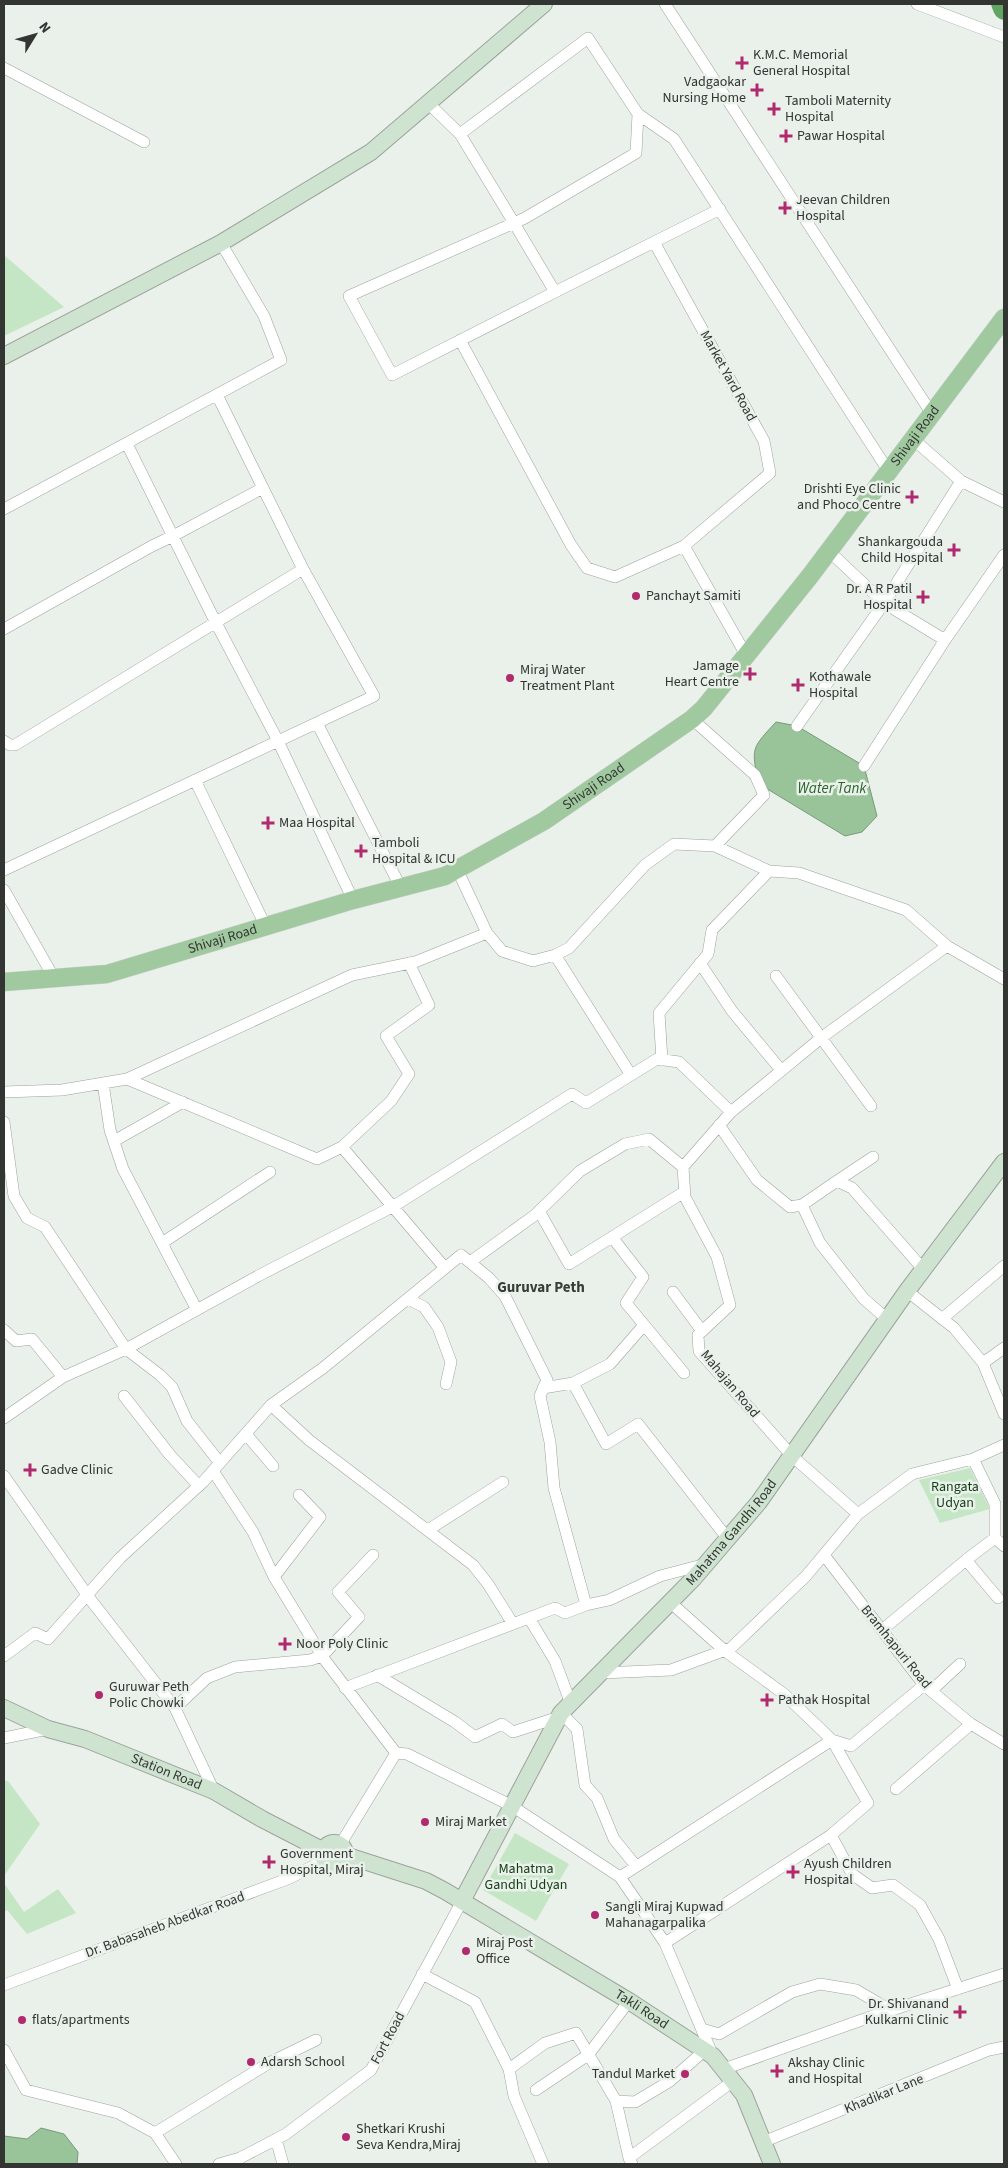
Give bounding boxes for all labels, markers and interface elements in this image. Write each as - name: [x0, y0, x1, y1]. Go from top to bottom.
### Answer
- north arrow: [10, 10, 60, 60]
- text: N: [34, 18, 55, 38]
- place label: K.M.C. Memorial General Hospital: [753, 45, 850, 81]
- marker: K.M.C. Memorial General Hospital: [735, 56, 749, 70]
- place label: Vadgaokar Nursing Home: [662, 72, 746, 108]
- marker: Vadgaokar Nursing Home: [750, 83, 764, 97]
- place label: Tamboli Maternity Hospital: [785, 91, 892, 127]
- marker: Tamboli Maternity Hospital: [767, 102, 781, 116]
- place label: Pawar Hospital: [797, 126, 885, 146]
- marker: Pawar Hospital: [779, 129, 793, 143]
- place label: Jeevan Children Hospital: [796, 190, 890, 226]
- marker: Jeevan Children Hospital: [778, 201, 792, 215]
- street label: Market Yard Road: [695, 327, 761, 425]
- street label: Shivaji Road: [886, 401, 945, 471]
- place label: Drishti Eye Clinic and Phoco Centre: [797, 479, 902, 515]
- marker: Drishti Eye Clinic and Phoco Centre: [905, 490, 919, 504]
- place label: Shankargouda Child Hospital: [858, 532, 943, 568]
- marker: Shankargouda Child Hospital: [947, 543, 961, 557]
- place label: Dr. A R Patil Hospital: [846, 579, 912, 615]
- place label: Panchayt Samiti: [646, 586, 741, 606]
- marker: Panchayt Samiti: [630, 590, 642, 602]
- marker: Dr. A R Patil Hospital: [916, 590, 930, 604]
- place label: Jamage Heart Centre: [665, 656, 739, 692]
- place label: Miraj Water Treatment Plant: [520, 660, 615, 696]
- marker: Jamage Heart Centre: [743, 667, 757, 681]
- place label: Kothawale Hospital: [809, 667, 871, 703]
- marker: Miraj Water Treatment Plant: [504, 672, 516, 684]
- marker: Kothawale Hospital: [791, 678, 805, 692]
- street label: Shivaji Road: [559, 758, 629, 815]
- water label: Water Tank: [798, 778, 867, 799]
- place label: Maa Hospital: [279, 813, 355, 833]
- marker: Maa Hospital: [261, 816, 275, 830]
- place label: Tamboli Hospital & ICU: [372, 833, 455, 869]
- marker: Tamboli Hospital & ICU: [354, 844, 368, 858]
- street label: Shivaji Road: [185, 919, 260, 959]
- district label: Guruvar Peth: [497, 1277, 585, 1298]
- street label: Mahajan Road: [696, 1346, 764, 1422]
- place label: Gadve Clinic: [41, 1460, 114, 1480]
- marker: Gadve Clinic: [23, 1463, 37, 1477]
- street label: Mahatma Gandhi Road: [682, 1475, 782, 1590]
- park label: Rangata Udyan: [931, 1477, 979, 1513]
- street label: Bramhapuri Road: [856, 1601, 936, 1693]
- place label: Noor Poly Clinic: [296, 1634, 389, 1654]
- marker: Noor Poly Clinic: [278, 1637, 292, 1651]
- place label: Guruwar Peth Polic Chowki: [109, 1677, 189, 1713]
- marker: Guruwar Peth Polic Chowki: [93, 1689, 105, 1701]
- place label: Pathak Hospital: [778, 1690, 871, 1710]
- marker: Pathak Hospital: [760, 1693, 774, 1707]
- street label: Station Road: [128, 1749, 205, 1795]
- place label: Miraj Market: [435, 1812, 507, 1832]
- marker: Miraj Market: [419, 1816, 431, 1828]
- place label: Government Hospital, Miraj: [280, 1844, 364, 1880]
- place label: Ayush Children Hospital: [804, 1854, 892, 1890]
- marker: Government Hospital, Miraj: [262, 1855, 276, 1869]
- park label: Mahatma Gandhi Udyan: [485, 1859, 567, 1895]
- marker: Ayush Children Hospital: [786, 1865, 800, 1879]
- street label: Dr. Babasaheb Abedkar Road: [82, 1887, 248, 1963]
- place label: Sangli Miraj Kupwad Mahanagarpalika: [605, 1897, 724, 1933]
- marker: Sangli Miraj Kupwad Mahanagarpalika: [589, 1909, 601, 1921]
- place label: Miraj Post Office: [476, 1933, 533, 1969]
- marker: Miraj Post Office: [460, 1945, 472, 1957]
- street label: Takli Road: [611, 1985, 672, 2034]
- place label: Dr. Shivanand Kulkarni Clinic: [865, 1994, 950, 2030]
- marker: Dr. Shivanand Kulkarni Clinic: [953, 2005, 967, 2019]
- street label: Fort Road: [366, 2008, 410, 2068]
- place label: flats/apartments: [32, 2010, 130, 2030]
- marker: flats/apartments: [16, 2014, 28, 2026]
- place label: Adarsh School: [261, 2052, 345, 2072]
- place label: Akshay Clinic and Hospital: [788, 2053, 866, 2089]
- marker: Adarsh School: [245, 2056, 257, 2068]
- place label: Tandul Market: [592, 2064, 675, 2084]
- marker: Akshay Clinic and Hospital: [770, 2064, 784, 2078]
- marker: Tandul Market: [679, 2068, 691, 2080]
- street label: Khadikar Lane: [841, 2069, 927, 2119]
- place label: Shetkari Krushi Seva Kendra,Miraj: [356, 2119, 461, 2155]
- marker: Shetkari Krushi Seva Kendra,Miraj: [340, 2131, 352, 2143]

